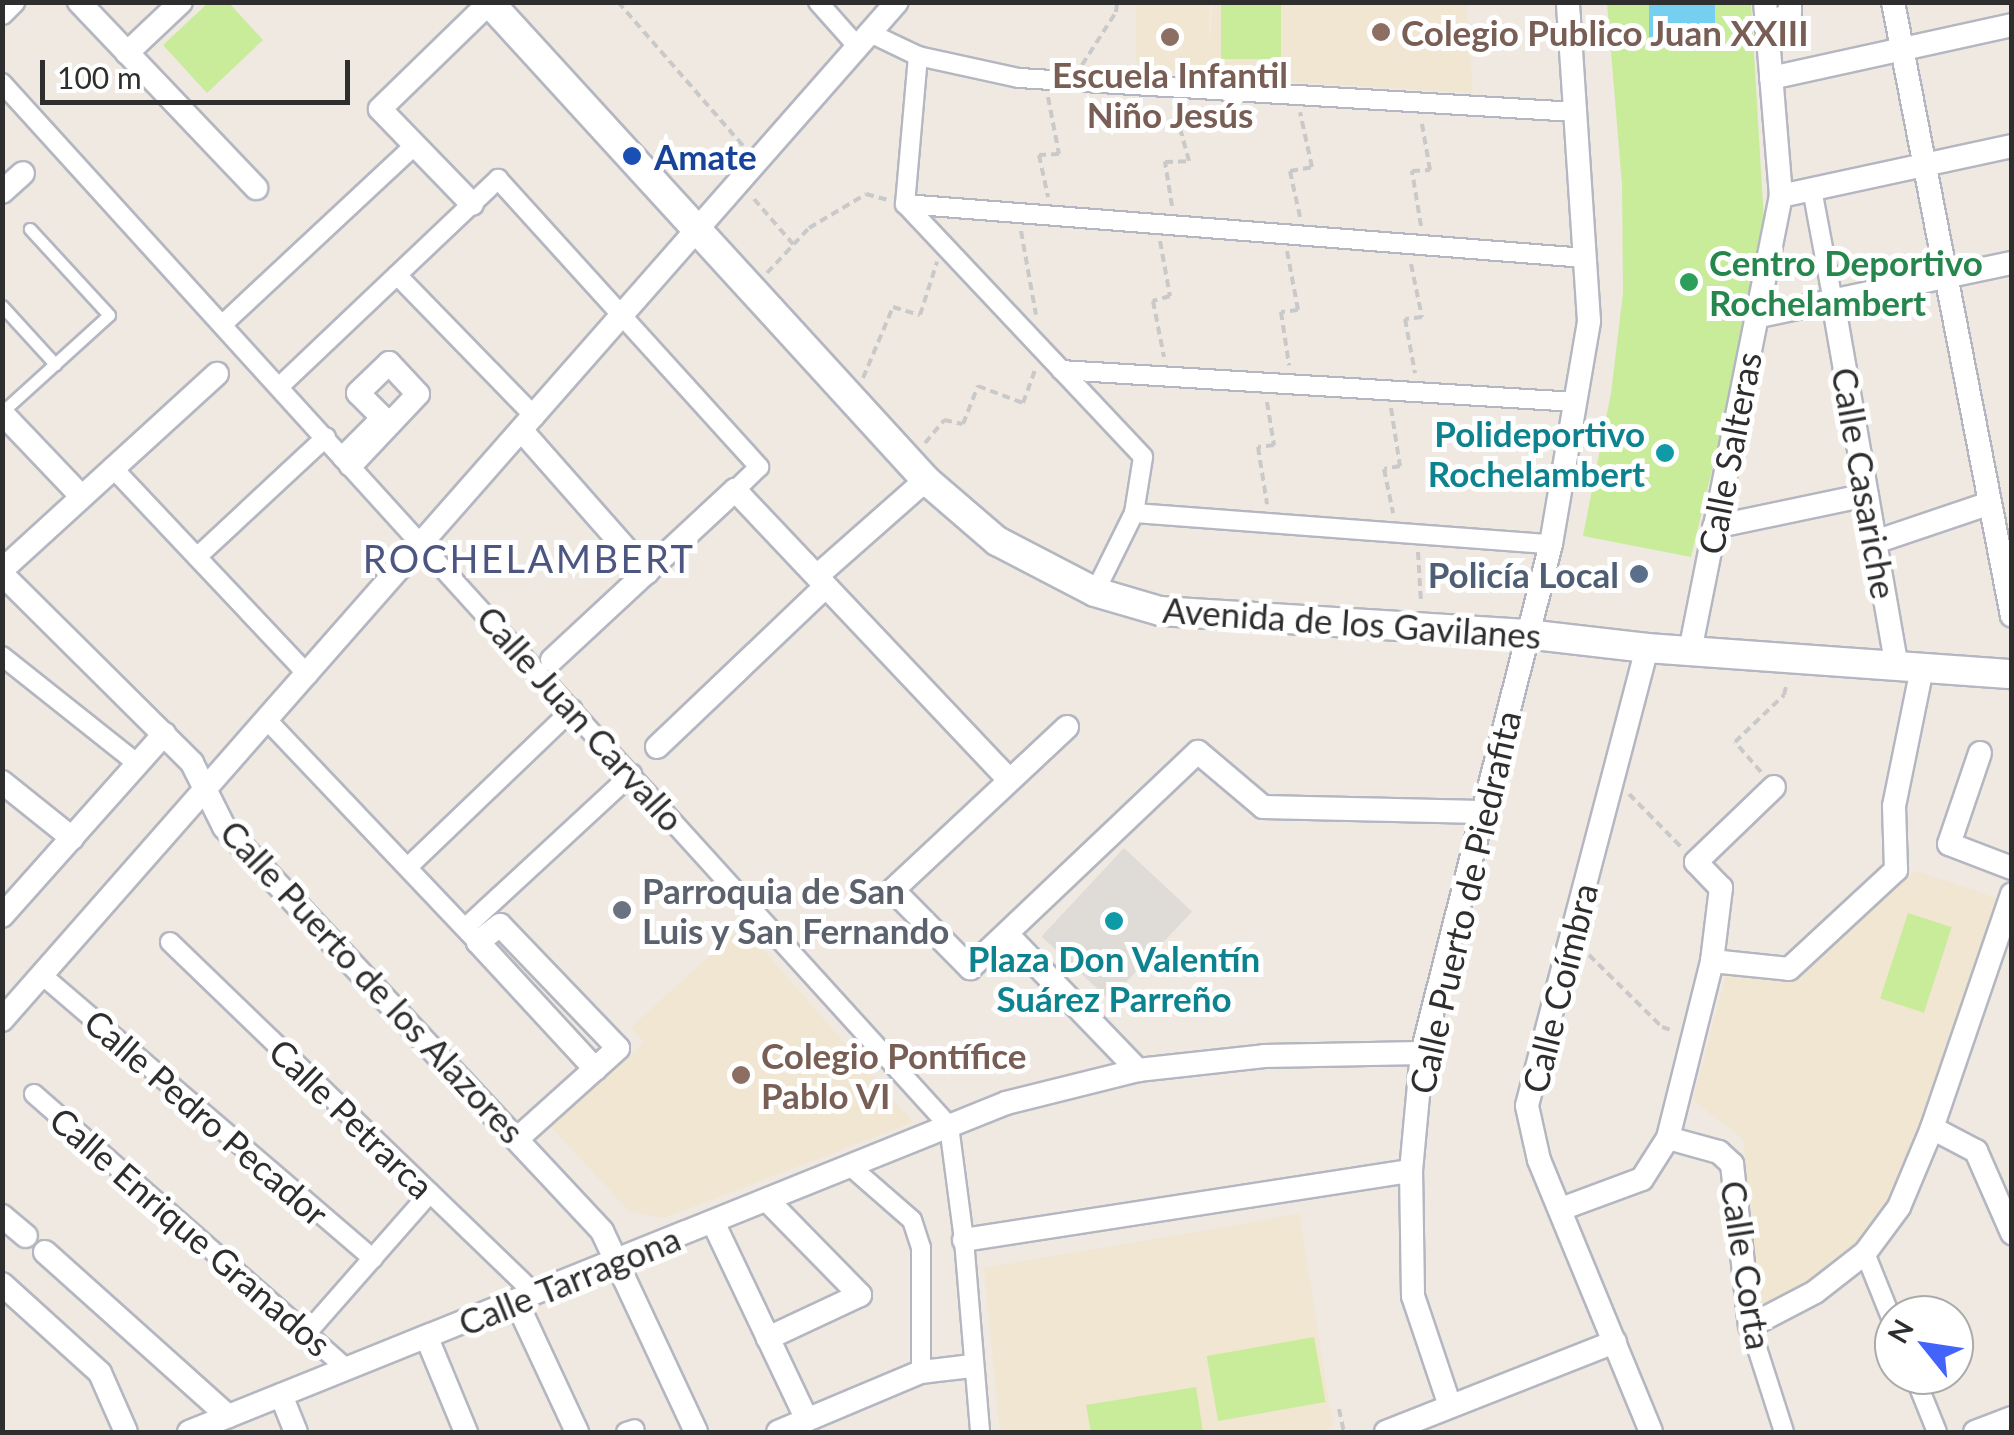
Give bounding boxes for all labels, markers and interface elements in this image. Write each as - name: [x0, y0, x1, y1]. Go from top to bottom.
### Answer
- place label: Colegio Publico Juan XXIII: [1401, 11, 1810, 53]
- marker: Colegio Publico Juan XXIII: [1370, 21, 1392, 43]
- marker: Escuela Infantil Niño Jesús: [1159, 26, 1181, 48]
- scale bar: [45, 40, 355, 102]
- place label: Escuela Infantil Niño Jesús: [1052, 53, 1288, 135]
- text: 100 m: [57, 59, 142, 95]
- place label: Amate: [654, 135, 757, 177]
- marker: Amate: [619, 143, 645, 169]
- place label: Centro Deportivo Rochelambert: [1709, 241, 1983, 323]
- marker: Centro Deportivo Rochelambert: [1678, 271, 1700, 293]
- street label: Calle Salteras: [1689, 348, 1769, 558]
- street label: Calle Casariche: [1824, 364, 1906, 602]
- place label: Polideportivo Rochelambert: [1428, 412, 1645, 494]
- marker: Polideportivo Rochelambert: [1654, 442, 1676, 464]
- district label: ROCHELAMBERT: [363, 536, 695, 582]
- place label: Policía Local: [1428, 553, 1619, 595]
- marker: Policía Local: [1628, 563, 1650, 585]
- street label: Avenida de los Gavilanes: [1161, 588, 1543, 656]
- street label: Calle Juan Carvallo: [469, 596, 693, 840]
- street label: Calle Puerto de Piedrafita: [1399, 706, 1529, 1098]
- street label: Calle Puerto de los Alazores: [212, 810, 534, 1152]
- place label: Parroquia de San Luis y San Fernando: [642, 869, 951, 951]
- street label: Calle Coímbra: [1513, 879, 1605, 1097]
- marker: Parroquia de San Luis y San Fernando: [611, 899, 633, 921]
- marker: Plaza Don Valentín Suárez Parreño: [1103, 910, 1125, 932]
- place label: Plaza Don Valentín Suárez Parreño: [967, 937, 1261, 1019]
- street label: Calle Pedro Pecador: [77, 1000, 337, 1234]
- street label: Calle Petrarca: [261, 1029, 443, 1207]
- place label: Colegio Pontífice Pablo VI: [761, 1034, 1026, 1116]
- marker: Colegio Pontífice Pablo VI: [730, 1064, 752, 1086]
- street label: Calle Enrique Granados: [42, 1098, 340, 1364]
- street label: Calle Corta: [1713, 1178, 1781, 1352]
- street label: Calle Tarragona: [452, 1216, 686, 1344]
- north arrow: [1874, 1295, 1974, 1395]
- text: N: [1880, 1313, 1920, 1349]

